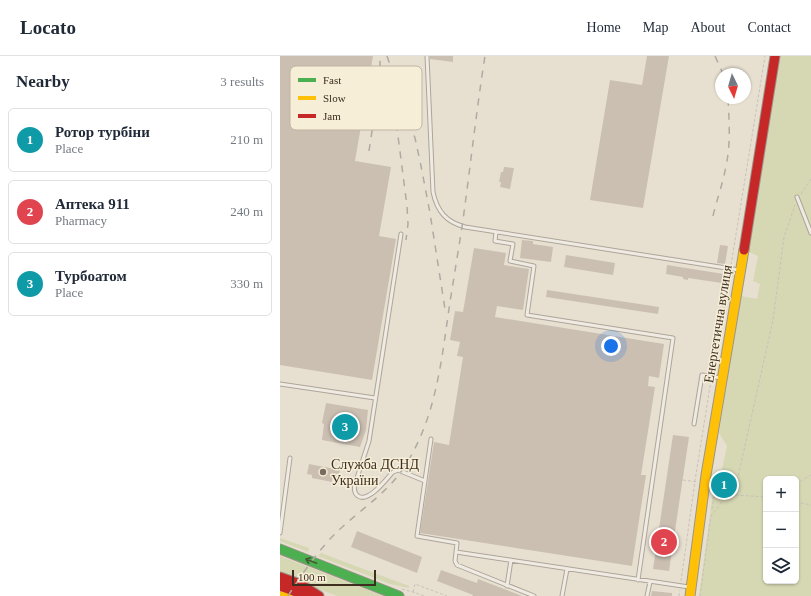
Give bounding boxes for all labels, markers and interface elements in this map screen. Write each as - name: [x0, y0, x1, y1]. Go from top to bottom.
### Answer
- text: Locato: [20, 17, 76, 38]
- text: Home: [587, 20, 621, 35]
- text: Map: [643, 20, 668, 35]
- text: About: [690, 20, 725, 35]
- text: Contact: [747, 20, 791, 35]
- legend: [290, 66, 422, 130]
- north arrow: [715, 68, 751, 104]
- text: Nearby: [16, 72, 70, 91]
- text: 3 results: [220, 74, 264, 89]
- text: Fast: [323, 74, 341, 86]
- text: Slow: [323, 92, 346, 104]
- text: Jam: [323, 110, 341, 122]
- text: Ротор турбіни: [55, 124, 150, 140]
- text: 1: [27, 132, 33, 147]
- text: 210 m: [230, 132, 263, 147]
- text: Place: [55, 141, 83, 156]
- text: Аптека 911: [55, 196, 130, 212]
- text: 2: [27, 204, 33, 219]
- text: 240 m: [230, 204, 263, 219]
- text: Pharmacy: [55, 213, 107, 228]
- street label: Енергетична вулиця: [701, 263, 735, 384]
- text: Турбоатом: [55, 268, 127, 284]
- text: 3: [27, 276, 33, 291]
- text: 330 m: [230, 276, 263, 291]
- text: Place: [55, 285, 83, 300]
- your location: [601, 336, 621, 356]
- pin: 3: [332, 412, 358, 442]
- place label: Служба ДСНД України: [331, 457, 419, 488]
- marker: Служба ДСНД України: [318, 467, 328, 477]
- pin: 1: [711, 470, 737, 500]
- map controls: [763, 476, 799, 584]
- button: +: [763, 476, 799, 512]
- button: −: [763, 512, 799, 548]
- pin: 2: [651, 527, 677, 557]
- button: layers: [763, 548, 799, 584]
- one-way arrow: [305, 556, 317, 564]
- scale bar: [292, 568, 376, 587]
- text: 100 m: [298, 571, 326, 583]

